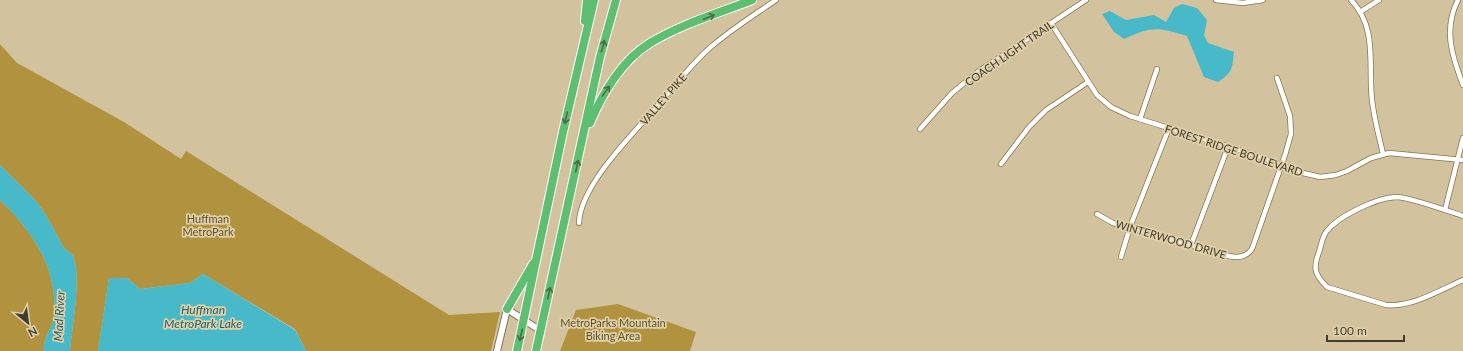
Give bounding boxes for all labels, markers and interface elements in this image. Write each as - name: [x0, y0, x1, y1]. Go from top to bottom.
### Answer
- one-way arrow: [703, 13, 715, 21]
- street label: COACH LIGHT TRAIL: [962, 17, 1056, 88]
- one-way arrow: [600, 39, 607, 52]
- street label: VALLEY PIKE: [637, 70, 689, 128]
- one-way arrow: [602, 86, 610, 97]
- one-way arrow: [561, 111, 569, 124]
- street label: FOREST RIDGE BOULEVARD: [1163, 122, 1305, 178]
- one-way arrow: [574, 160, 582, 173]
- park label: Huffman MetroPark: [182, 212, 234, 238]
- street label: WINTERWOOD DRIVE: [1114, 217, 1228, 261]
- one-way arrow: [546, 286, 554, 299]
- water label: Mad River: [50, 289, 68, 342]
- water label: Huffman MetroPark Lake: [164, 302, 242, 331]
- north arrow: [8, 303, 48, 343]
- park label: MetroParks Mountain Biking Area: [560, 316, 666, 342]
- scale bar: [1327, 317, 1404, 343]
- text: 100 m: [1333, 323, 1367, 338]
- text: N: [26, 324, 40, 340]
- one-way arrow: [516, 329, 524, 342]

